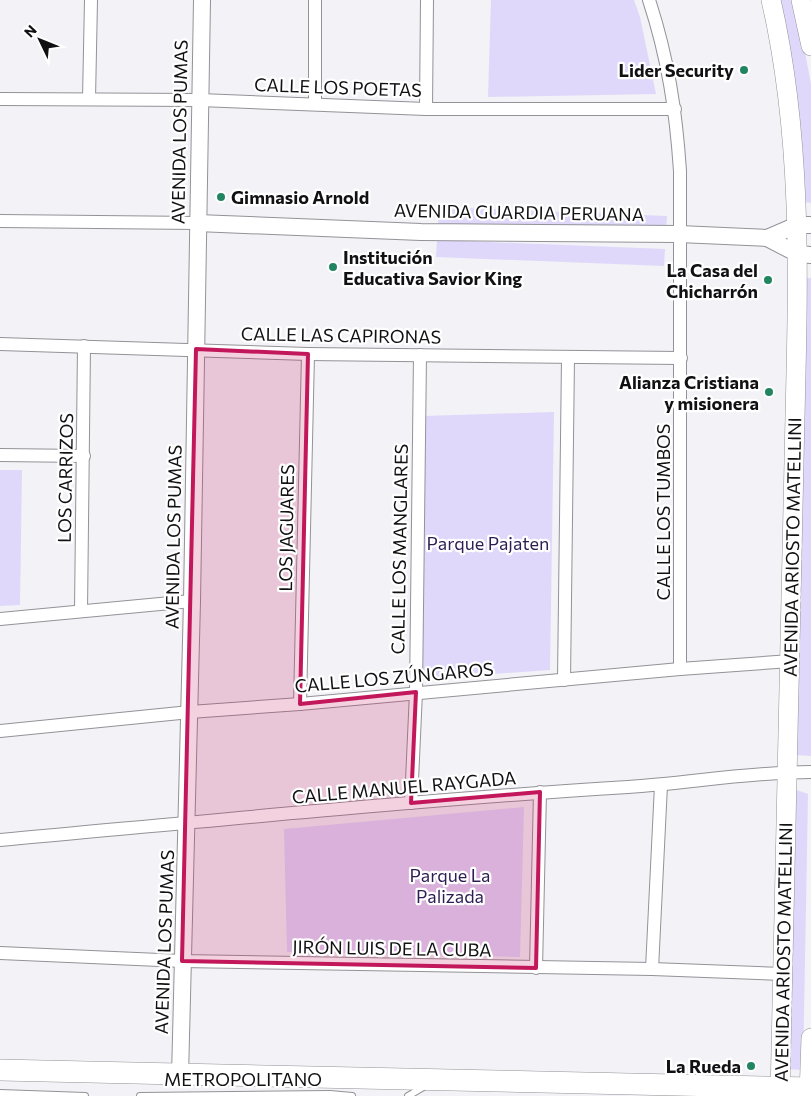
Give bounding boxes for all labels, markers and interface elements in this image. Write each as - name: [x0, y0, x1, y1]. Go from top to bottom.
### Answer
- north arrow: [15, 15, 65, 65]
- text: N: [20, 21, 40, 40]
- street label: AVENIDA LOS PUMAS: [166, 40, 192, 224]
- place label: Lider Security: [618, 59, 734, 81]
- marker: Lider Security: [738, 64, 750, 76]
- street label: CALLE LOS POETAS: [254, 73, 422, 101]
- place label: Gimnasio Arnold: [231, 186, 369, 208]
- marker: Gimnasio Arnold: [215, 191, 227, 203]
- street label: AVENIDA GUARDIA PERUANA: [394, 199, 644, 225]
- place label: Institución Educativa Savior King: [343, 246, 522, 289]
- place label: La Casa del Chicharrón: [666, 259, 758, 302]
- marker: Institución Educativa Savior King: [327, 261, 339, 273]
- marker: La Casa del Chicharrón: [762, 274, 774, 286]
- street label: CALLE LAS CAPIRONAS: [241, 322, 441, 348]
- place label: Alianza Cristiana y misionera: [619, 371, 759, 414]
- marker: Alianza Cristiana y misionera: [763, 386, 775, 398]
- street label: LOS CARRIZOS: [53, 413, 77, 543]
- street label: AVENIDA ARIOSTO MATELLINI: [779, 417, 805, 677]
- street label: CALLE LOS TUMBOS: [652, 424, 674, 600]
- street label: CALLE LOS MANGLARES: [386, 444, 412, 654]
- street label: AVENIDA LOS PUMAS: [160, 445, 186, 629]
- street label: LOS JAGUARES: [274, 464, 298, 592]
- park label: Parque Pajaten: [427, 532, 549, 554]
- street label: CALLE LOS ZÚNGAROS: [294, 657, 494, 697]
- street label: CALLE MANUEL RAYGADA: [291, 766, 517, 808]
- street label: AVENIDA ARIOSTO MATELLINI: [770, 822, 796, 1082]
- street label: AVENIDA LOS PUMAS: [150, 849, 178, 1035]
- park label: Parque La Palizada: [410, 864, 490, 907]
- street label: JIRÓN LUIS DE LA CUBA: [292, 935, 492, 961]
- place label: La Rueda: [666, 1055, 741, 1077]
- marker: La Rueda: [745, 1060, 757, 1072]
- street label: METROPOLITANO: [164, 1068, 322, 1090]

